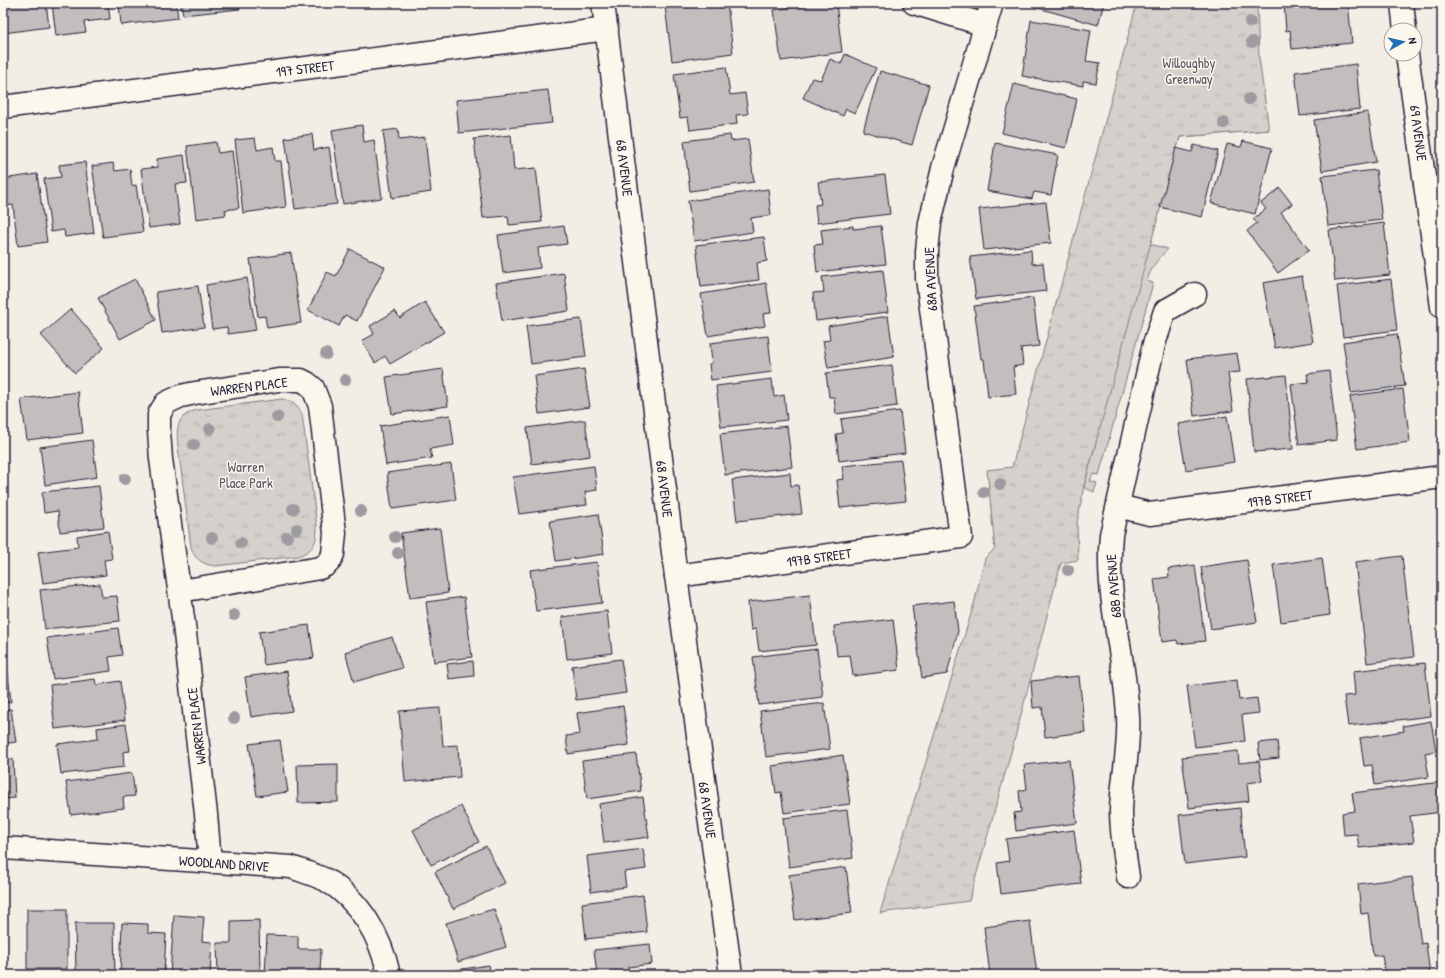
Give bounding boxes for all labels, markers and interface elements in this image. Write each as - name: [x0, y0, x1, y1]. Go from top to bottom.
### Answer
- north arrow: [1383, 22, 1423, 62]
- text: N: [1406, 37, 1420, 45]
- park label: Willoughby Greenway: [1163, 53, 1215, 89]
- street label: 197 STREET: [275, 55, 336, 81]
- street label: 69 AVENUE: [1406, 104, 1432, 162]
- street label: 68 AVENUE: [612, 139, 638, 197]
- street label: 68A AVENUE: [919, 247, 941, 311]
- street label: WARREN PLACE: [209, 372, 289, 400]
- park label: Warren Place Park: [219, 457, 273, 492]
- street label: 68 AVENUE: [652, 460, 678, 518]
- street label: 197B STREET: [1246, 485, 1314, 511]
- street label: 197B STREET: [785, 543, 853, 571]
- street label: 68B AVENUE: [1101, 553, 1125, 619]
- street label: WARREN PLACE: [182, 686, 210, 766]
- street label: 68 AVENUE: [695, 780, 721, 840]
- street label: WOODLAND DRIVE: [178, 850, 270, 876]

